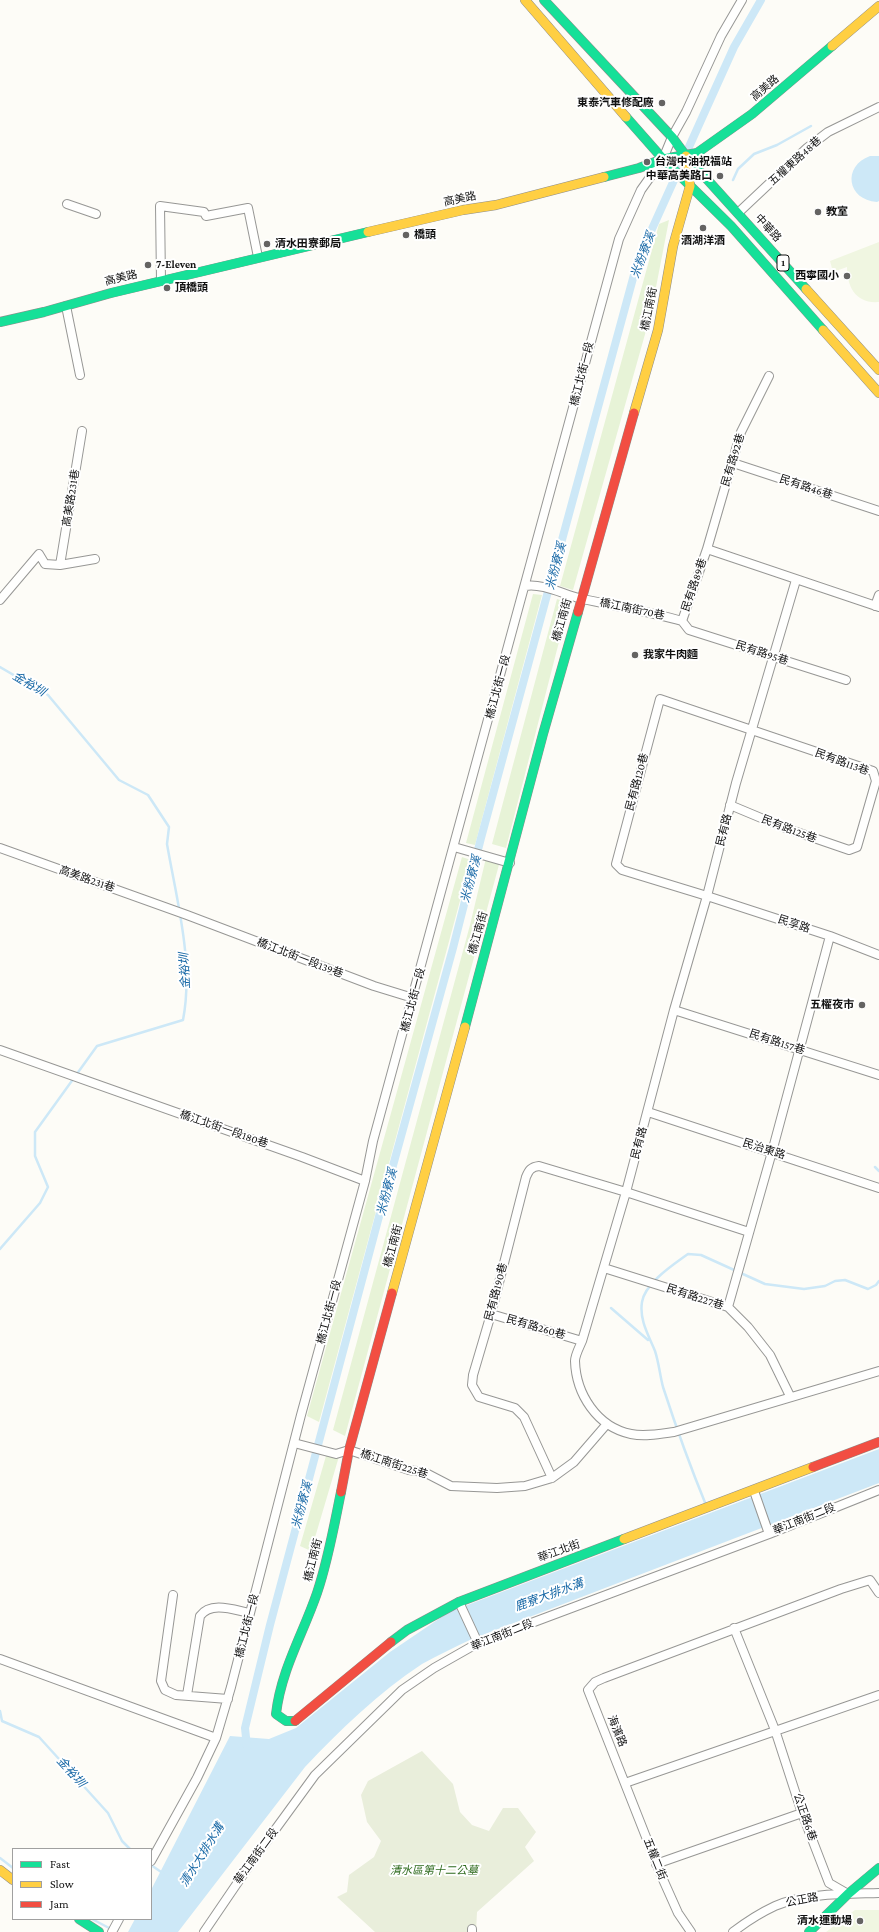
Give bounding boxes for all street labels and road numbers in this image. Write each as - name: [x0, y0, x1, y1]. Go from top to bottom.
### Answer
- street label: 高美路: [748, 72, 782, 104]
- street label: 五權東路48巷: [766, 134, 824, 188]
- street label: 高美路: [442, 189, 478, 209]
- street label: 中華路: [752, 211, 784, 245]
- road number: 1: [777, 255, 789, 271]
- street label: 高美路: [103, 268, 139, 288]
- street label: 橋江南街: [638, 286, 660, 332]
- street label: 橋江北街一段: [568, 340, 596, 408]
- street label: 民有路92巷: [719, 432, 747, 488]
- street label: 高美路231巷: [60, 468, 82, 528]
- street label: 民有路46巷: [778, 472, 834, 502]
- street label: 民有路89巷: [679, 557, 709, 613]
- street label: 橋江南街70巷: [598, 596, 666, 622]
- street label: 橋江南街: [550, 597, 574, 643]
- street label: 民有路95巷: [734, 638, 790, 668]
- street label: 橋江北街一段: [483, 653, 513, 721]
- street label: 民有路113巷: [813, 746, 871, 778]
- street label: 民有路120巷: [623, 752, 651, 812]
- street label: 民有路: [714, 812, 734, 848]
- street label: 民有路125巷: [760, 812, 818, 846]
- street label: 高美路231巷: [57, 863, 117, 895]
- street label: 橋江南街: [466, 910, 490, 956]
- street label: 民享路: [776, 913, 812, 935]
- street label: 橋江北街一段139巷: [255, 935, 345, 981]
- street label: 橋江北街一段: [398, 966, 428, 1034]
- street label: 民有路157巷: [748, 1027, 806, 1057]
- street label: 橋江北街一段180巷: [178, 1108, 270, 1150]
- street label: 民有路: [628, 1125, 650, 1161]
- street label: 民治東路: [741, 1136, 787, 1162]
- street label: 橋江南街: [381, 1223, 405, 1269]
- street label: 民有路190巷: [482, 1262, 510, 1322]
- street label: 橋江北街一段: [314, 1278, 344, 1346]
- street label: 民有路227巷: [665, 1282, 725, 1312]
- street label: 民有路260巷: [505, 1312, 567, 1342]
- street label: 橋江南街225巷: [358, 1447, 430, 1481]
- street label: 華江南街二段: [771, 1501, 837, 1537]
- street label: 橋江南街: [301, 1537, 325, 1583]
- street label: 華江北街: [536, 1537, 582, 1565]
- street label: 橋江北街一段: [233, 1592, 261, 1660]
- street label: 華江南街二段: [469, 1617, 535, 1653]
- street label: 海濱路: [605, 1713, 629, 1749]
- street label: 公正路6巷: [791, 1791, 819, 1843]
- street label: 華江南街二段: [231, 1825, 281, 1887]
- street label: 五權二街: [641, 1836, 669, 1882]
- street label: 公正路: [785, 1890, 819, 1910]

